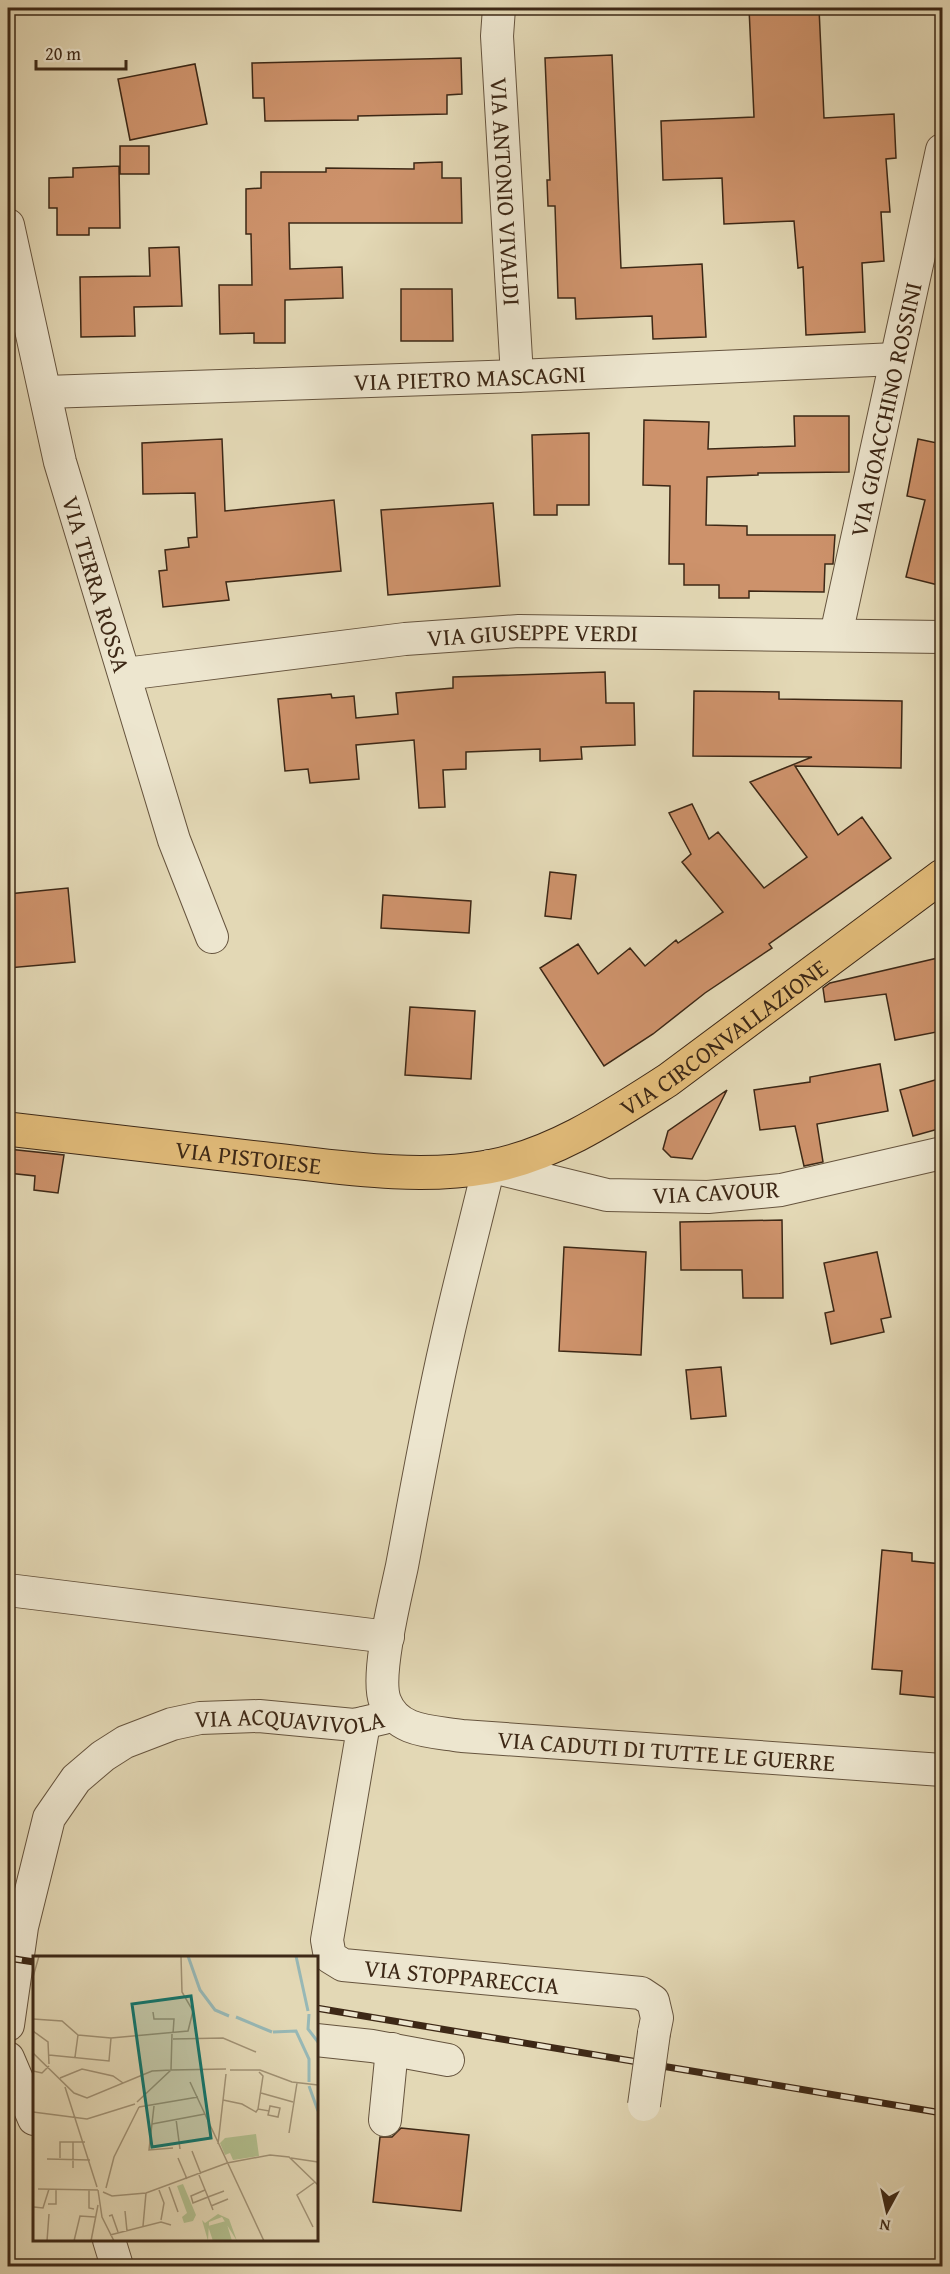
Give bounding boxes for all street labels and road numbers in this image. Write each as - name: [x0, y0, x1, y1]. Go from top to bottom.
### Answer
- street label: VIA ANTONIO VIVALDI: [482, 76, 530, 307]
- street label: VIA GIOACCHINO ROSSINI: [840, 279, 930, 540]
- street label: VIA PIETRO MASCAGNI: [353, 355, 587, 399]
- street label: VIA TERRA ROSSA: [54, 492, 140, 677]
- street label: VIA GIUSEPPE VERDI: [426, 614, 638, 655]
- street label: VIA CIRCONVALLAZIONE: [613, 950, 834, 1124]
- street label: VIA PISTOIESE: [174, 1131, 323, 1183]
- street label: VIA CAVOUR: [652, 1171, 780, 1213]
- street label: VIA ACQUAVIVOLA: [194, 1698, 388, 1743]
- street label: VIA CADUTI DI TUTTE LE GUERRE: [496, 1721, 836, 1780]
- street label: VIA STOPPARECCIA: [363, 1950, 561, 2003]

